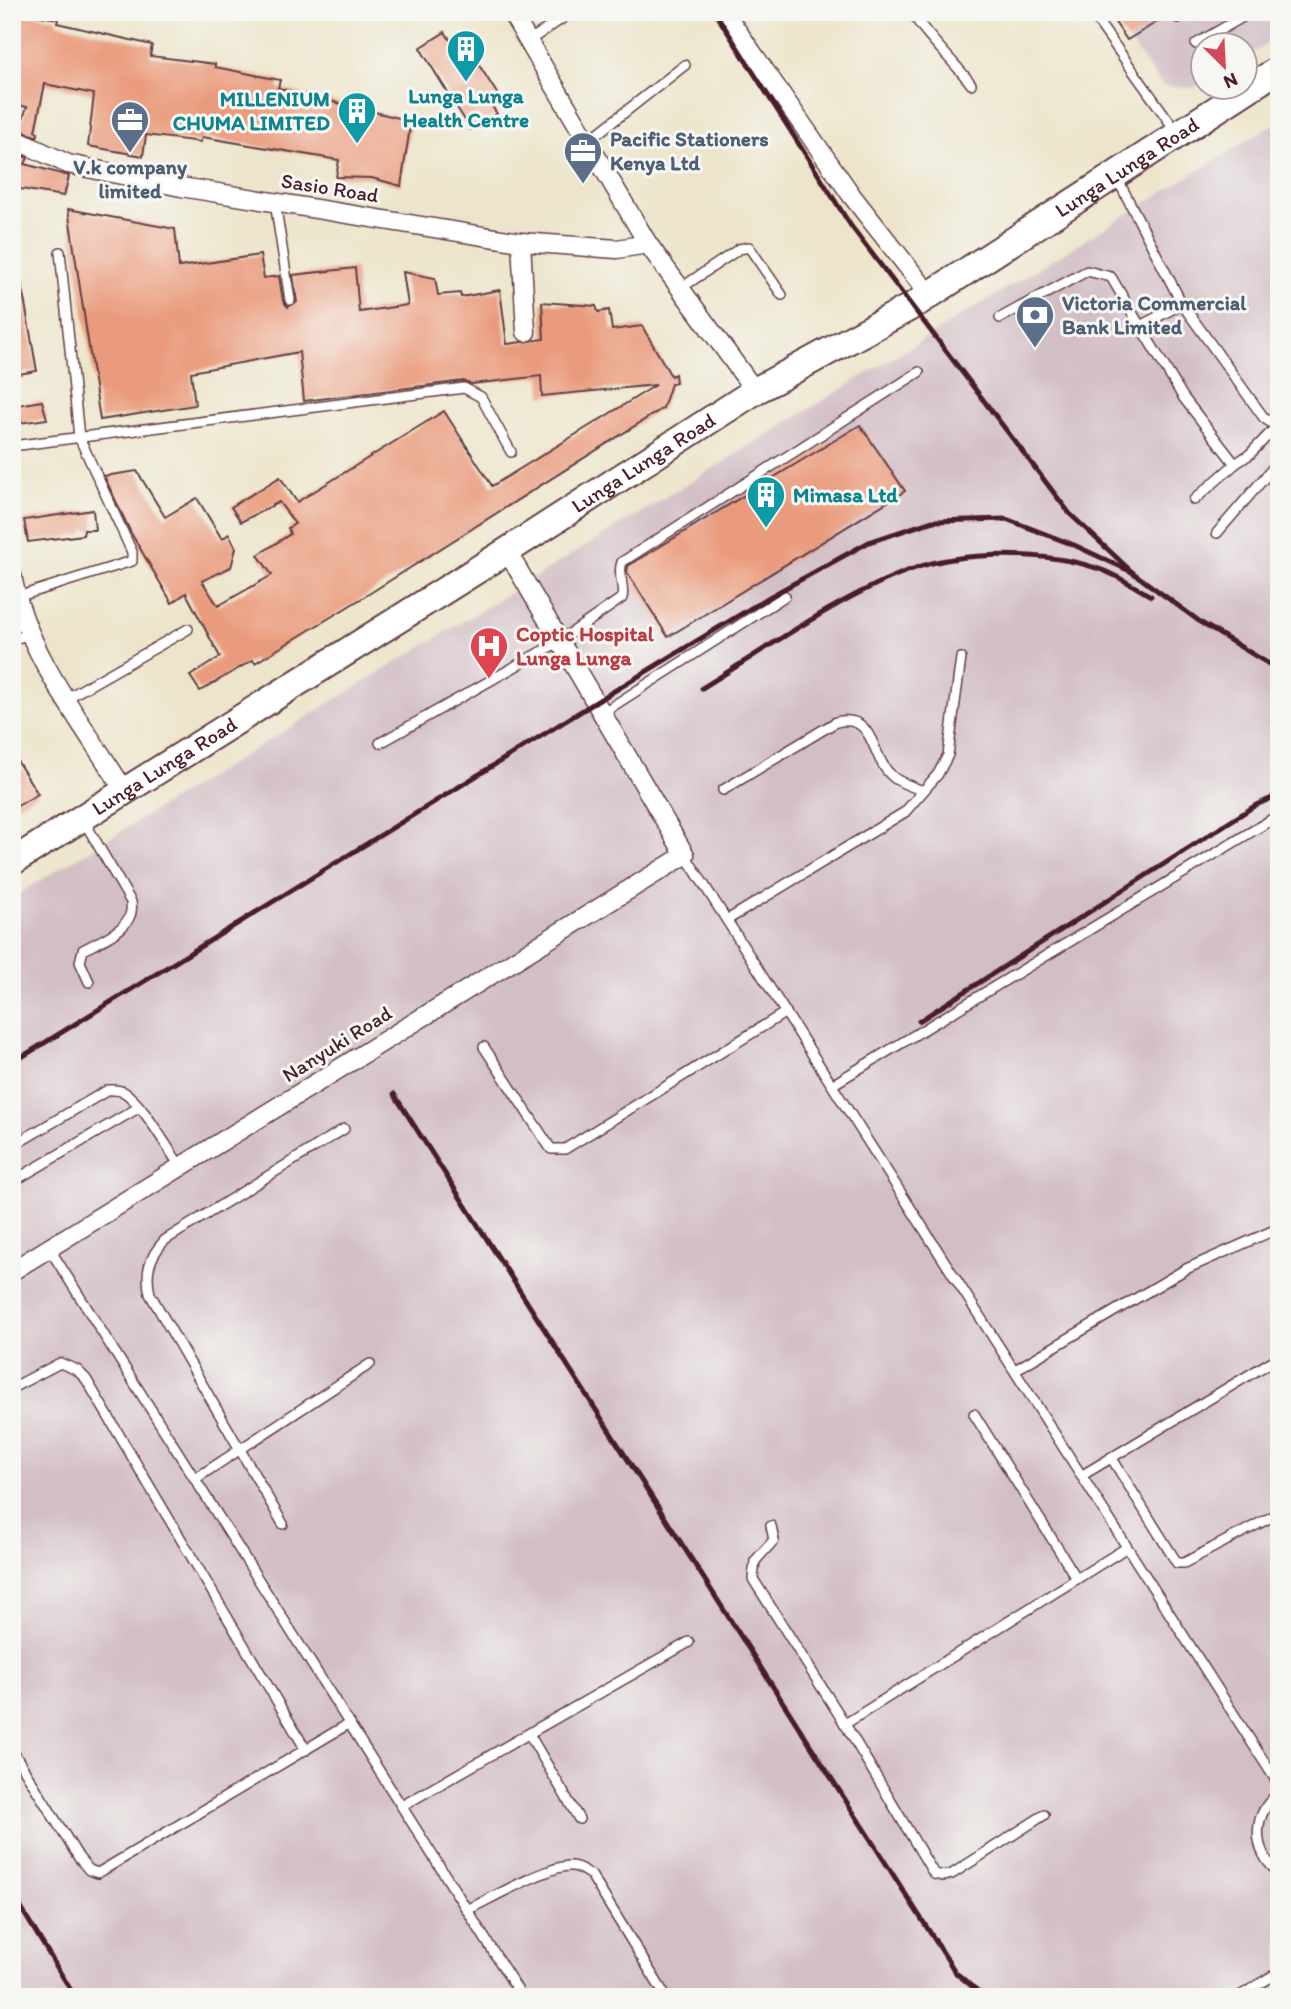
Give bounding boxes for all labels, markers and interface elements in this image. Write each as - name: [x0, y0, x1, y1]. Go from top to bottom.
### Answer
- building icon: Lunga Lunga Health Centre: [445, 28, 487, 83]
- north arrow: [1190, 32, 1260, 102]
- text: N: [1220, 68, 1241, 94]
- place label: Lunga Lunga Health Centre: [403, 83, 529, 132]
- place label: MILLENIUM CHUMA LIMITED: [173, 86, 330, 135]
- building icon: MILLENIUM CHUMA LIMITED: [336, 90, 378, 145]
- office icon: V.k company limited: [109, 99, 151, 154]
- street label: Lunga Lunga Road: [1050, 111, 1203, 223]
- place label: Pacific Stationers Kenya Ltd: [610, 126, 769, 176]
- office icon: Pacific Stationers Kenya Ltd: [562, 130, 604, 185]
- place label: V.k company limited: [73, 154, 188, 203]
- street label: Sasio Road: [279, 167, 381, 208]
- place label: Victoria Commercial Bank Limited: [1062, 290, 1247, 339]
- bank icon: Victoria Commercial Bank Limited: [1014, 294, 1056, 349]
- street label: Lunga Lunga Road: [567, 407, 720, 518]
- building icon: Mimasa Ltd: [745, 474, 787, 529]
- place label: Mimasa Ltd: [793, 482, 898, 507]
- place label: Coptic Hospital Lunga Lunga: [516, 621, 655, 671]
- hospital icon: Coptic Hospital Lunga Lunga: [468, 625, 510, 680]
- street label: Lunga Lunga Road: [87, 711, 241, 821]
- street label: Nanyuki Road: [277, 1000, 396, 1087]

